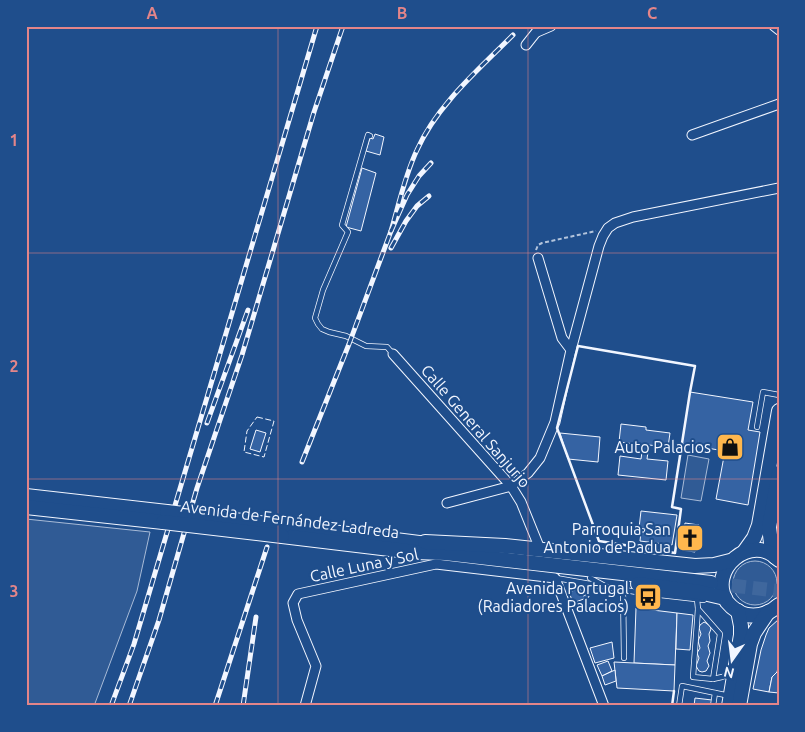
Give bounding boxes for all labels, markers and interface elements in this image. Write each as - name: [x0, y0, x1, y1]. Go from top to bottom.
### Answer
- text: A: [146, 4, 158, 22]
- text: B: [397, 4, 407, 22]
- text: C: [647, 4, 657, 22]
- text: 1: [9, 131, 19, 149]
- text: 2: [9, 357, 19, 375]
- street label: Calle General Sanjurjo: [418, 361, 534, 491]
- shop icon: Auto Palacios: [715, 432, 745, 462]
- place label: Auto Palacios: [614, 438, 711, 456]
- street label: Avenida de Fernández Ladreda: [180, 497, 400, 541]
- place label: Parroquia San Antonio de Padua: [544, 520, 671, 556]
- church icon: Parroquia San Antonio de Padua: [675, 523, 705, 553]
- street label: Calle Luna y Sol: [308, 545, 420, 585]
- place label: Avenida Portugal (Radiadores Palacios): [478, 579, 629, 616]
- text: 3: [9, 582, 19, 600]
- bus stop icon: Avenida Portugal (Radiadores Palacios): [633, 582, 663, 612]
- north arrow: [708, 634, 758, 684]
- text: N: [722, 664, 736, 682]

